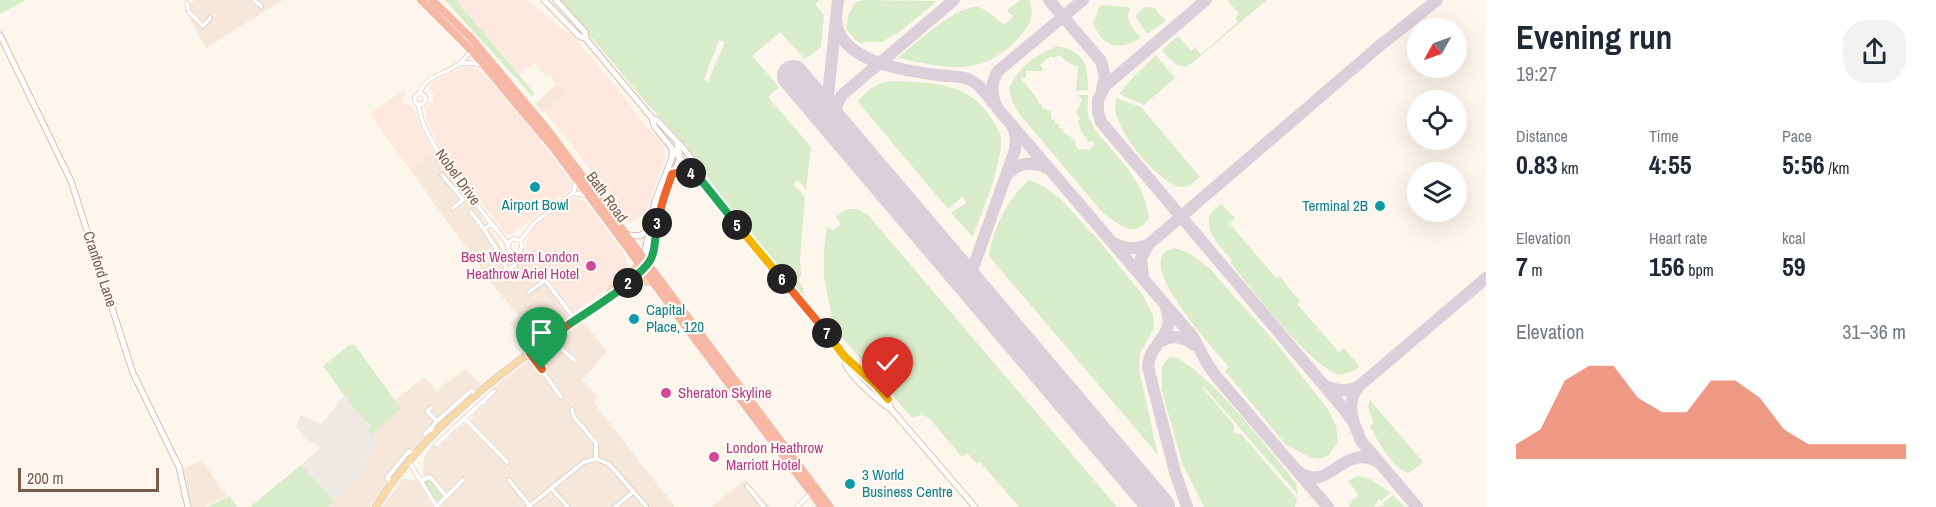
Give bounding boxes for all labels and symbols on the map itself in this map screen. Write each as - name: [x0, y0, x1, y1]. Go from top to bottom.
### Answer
- north arrow: [1407, 18, 1467, 78]
- street label: Nobel Drive: [431, 144, 486, 209]
- pin: 4: [676, 158, 706, 188]
- street label: Bath Road: [582, 167, 633, 226]
- marker: Airport Bowl: [528, 180, 542, 194]
- place label: Airport Bowl: [501, 194, 569, 215]
- place label: Terminal 2B: [1302, 195, 1368, 216]
- marker: Terminal 2B: [1373, 199, 1387, 213]
- pin: 3: [642, 208, 672, 238]
- pin: 5: [722, 210, 752, 240]
- street label: Cranford Lane: [78, 228, 123, 310]
- place label: Best Western London Heathrow Ariel Hotel: [461, 246, 579, 284]
- marker: Best Western London Heathrow Ariel Hotel: [584, 259, 598, 273]
- pin: 6: [767, 264, 797, 294]
- pin: 2: [613, 268, 643, 298]
- place label: Capital Place, 120: [646, 299, 704, 337]
- pin: [516, 307, 567, 369]
- marker: Capital Place, 120: [627, 312, 641, 326]
- pin: 7: [812, 318, 842, 348]
- pin: [862, 337, 913, 399]
- place label: Sheraton Skyline: [678, 382, 772, 403]
- marker: Sheraton Skyline: [659, 386, 673, 400]
- place label: London Heathrow Marriott Hotel: [726, 437, 823, 475]
- marker: London Heathrow Marriott Hotel: [707, 450, 721, 464]
- place label: 3 World Business Centre: [862, 464, 953, 502]
- scale bar: [18, 465, 159, 492]
- marker: 3 World Business Centre: [843, 477, 857, 491]

